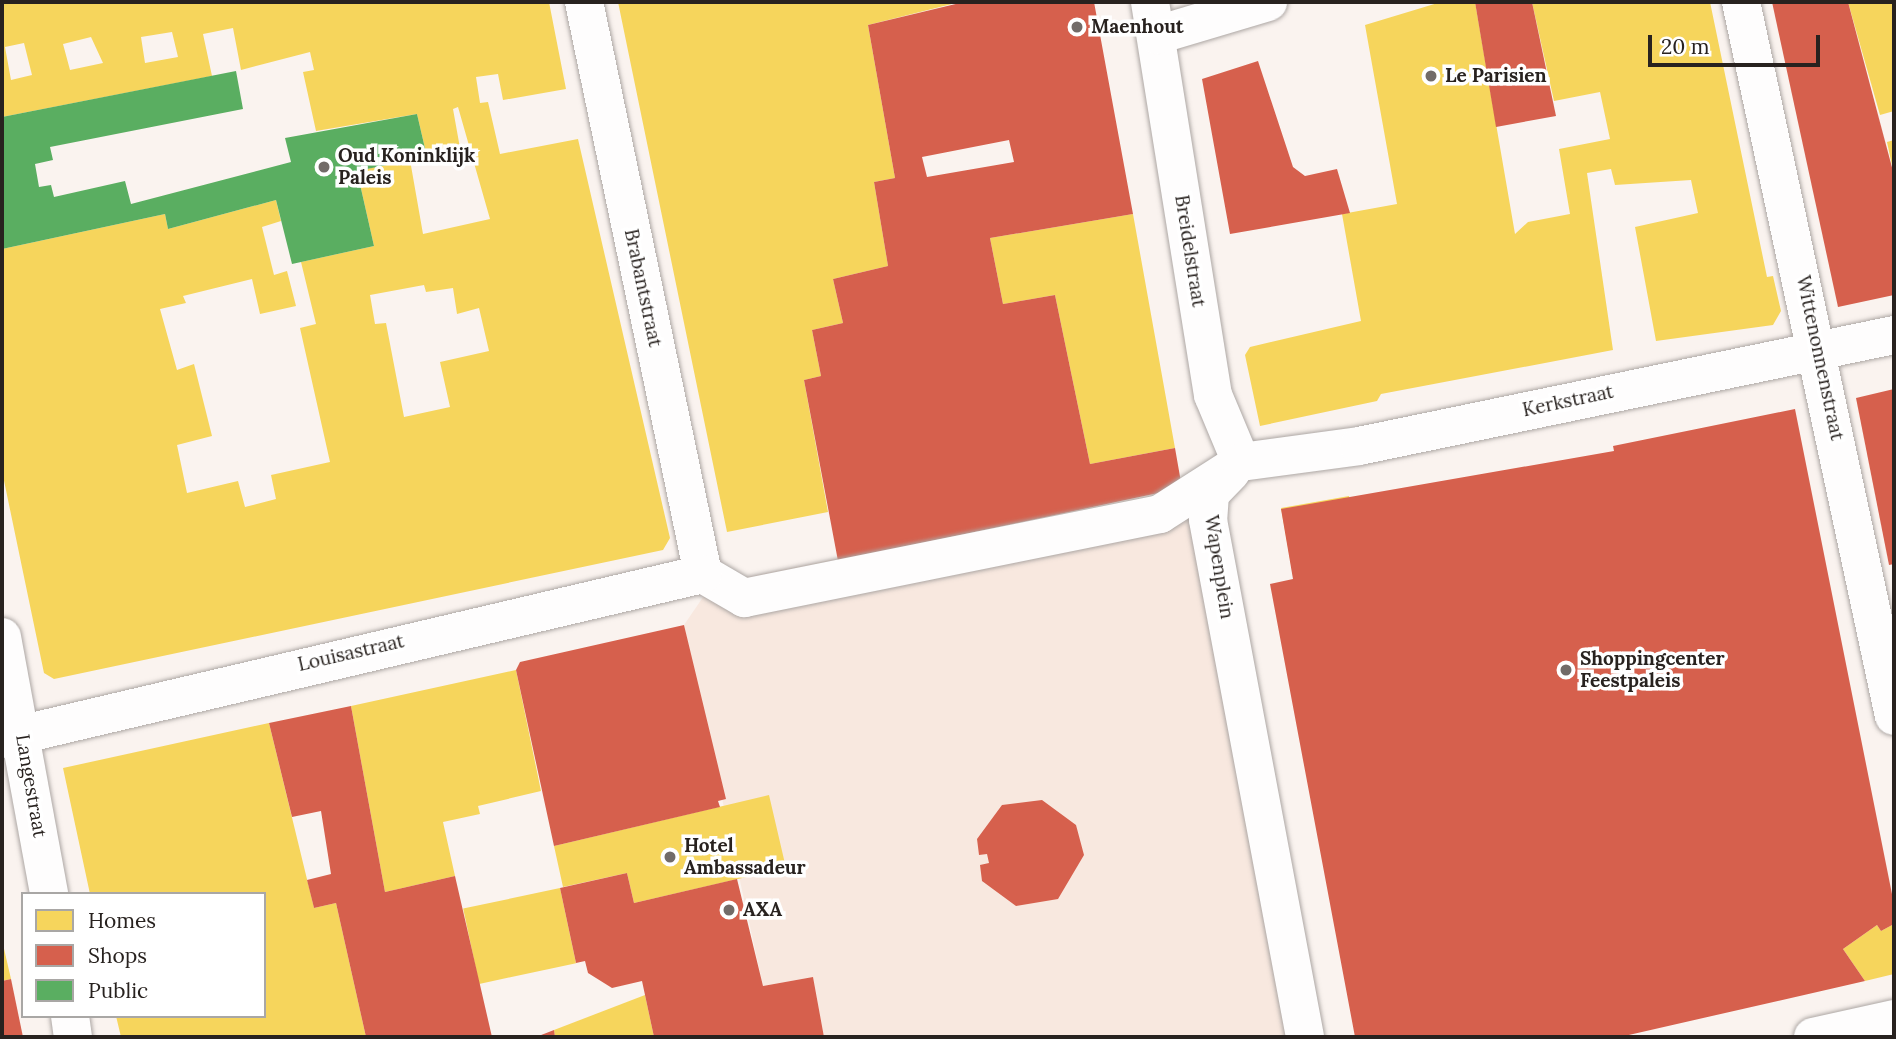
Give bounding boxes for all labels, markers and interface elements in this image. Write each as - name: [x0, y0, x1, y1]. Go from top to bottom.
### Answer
- place label: Maenhout: [1091, 16, 1184, 38]
- marker: Maenhout: [1069, 19, 1085, 35]
- scale bar: [1651, 21, 1822, 65]
- text: 20 m: [1661, 33, 1710, 60]
- place label: Le Parisien: [1445, 65, 1547, 87]
- marker: Le Parisien: [1423, 68, 1439, 84]
- place label: Oud Koninklijk Paleis: [338, 145, 475, 189]
- marker: Oud Koninklijk Paleis: [316, 159, 332, 175]
- street label: Breidelstraat: [1170, 193, 1210, 309]
- street label: Brabantstraat: [619, 227, 667, 349]
- street label: Wittenonnenstraat: [1791, 273, 1849, 443]
- street label: Kerkstraat: [1520, 380, 1616, 422]
- street label: Wapenplein: [1200, 513, 1238, 621]
- street label: Louisastraat: [296, 630, 406, 676]
- place label: Shoppingcenter Feestpaleis: [1580, 648, 1725, 692]
- marker: Shoppingcenter Feestpaleis: [1558, 662, 1574, 678]
- street label: Langestraat: [11, 733, 51, 839]
- place label: Hotel Ambassadeur: [684, 835, 806, 879]
- marker: Hotel Ambassadeur: [662, 849, 678, 865]
- legend: [21, 892, 266, 1018]
- place label: AXA: [743, 899, 782, 921]
- marker: AXA: [721, 902, 737, 918]
- text: Homes: [88, 907, 156, 934]
- text: Shops: [88, 942, 147, 969]
- text: Public: [88, 977, 148, 1004]

